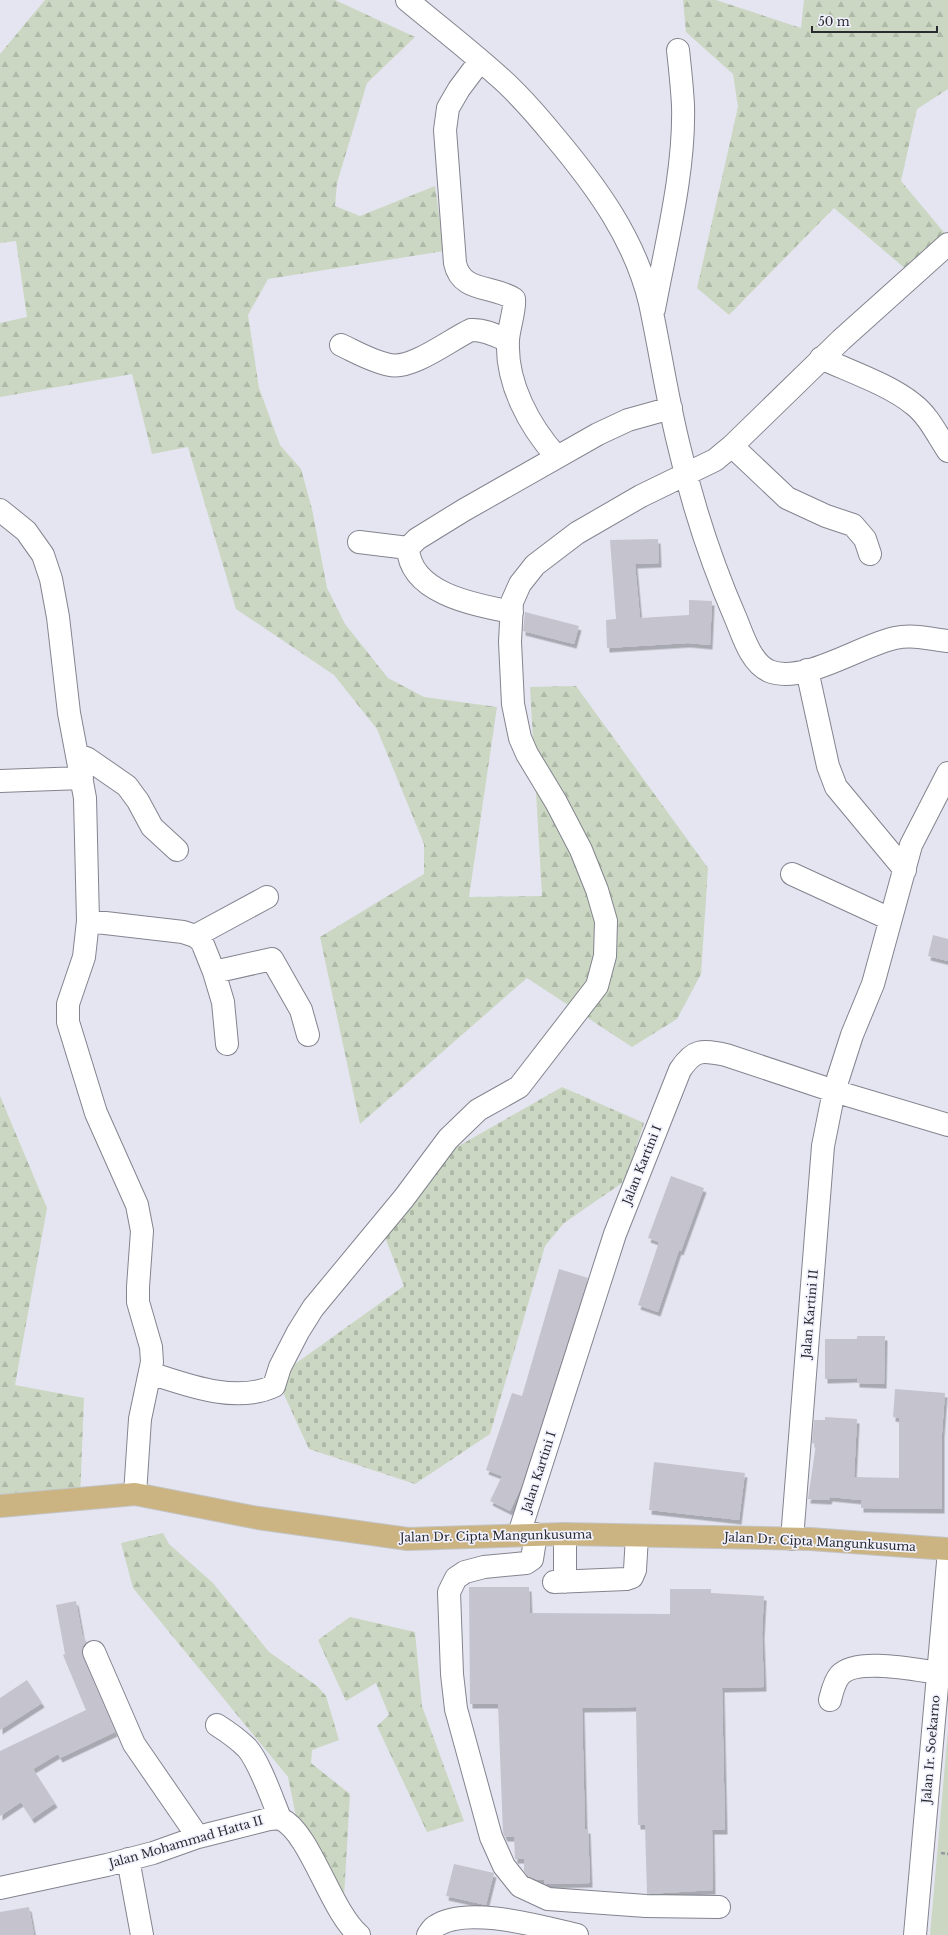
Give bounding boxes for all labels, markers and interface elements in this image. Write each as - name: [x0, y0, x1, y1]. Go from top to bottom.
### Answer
- scale bar: [812, 8, 937, 34]
- text: 50 m: [818, 14, 850, 29]
- street label: Jalan Kartini I: [618, 1123, 664, 1209]
- street label: Jalan Kartini II: [798, 1269, 821, 1361]
- street label: Jalan Kartini I: [518, 1429, 559, 1516]
- street label: Jalan Dr. Cipta Mangunkusuma: [398, 1526, 592, 1545]
- street label: Jalan Dr. Cipta Mangunkusuma: [722, 1529, 917, 1554]
- street label: Jalan Ir. Soekarno: [918, 1694, 943, 1806]
- street label: Jalan Mohammad Hatta II: [105, 1812, 265, 1871]

